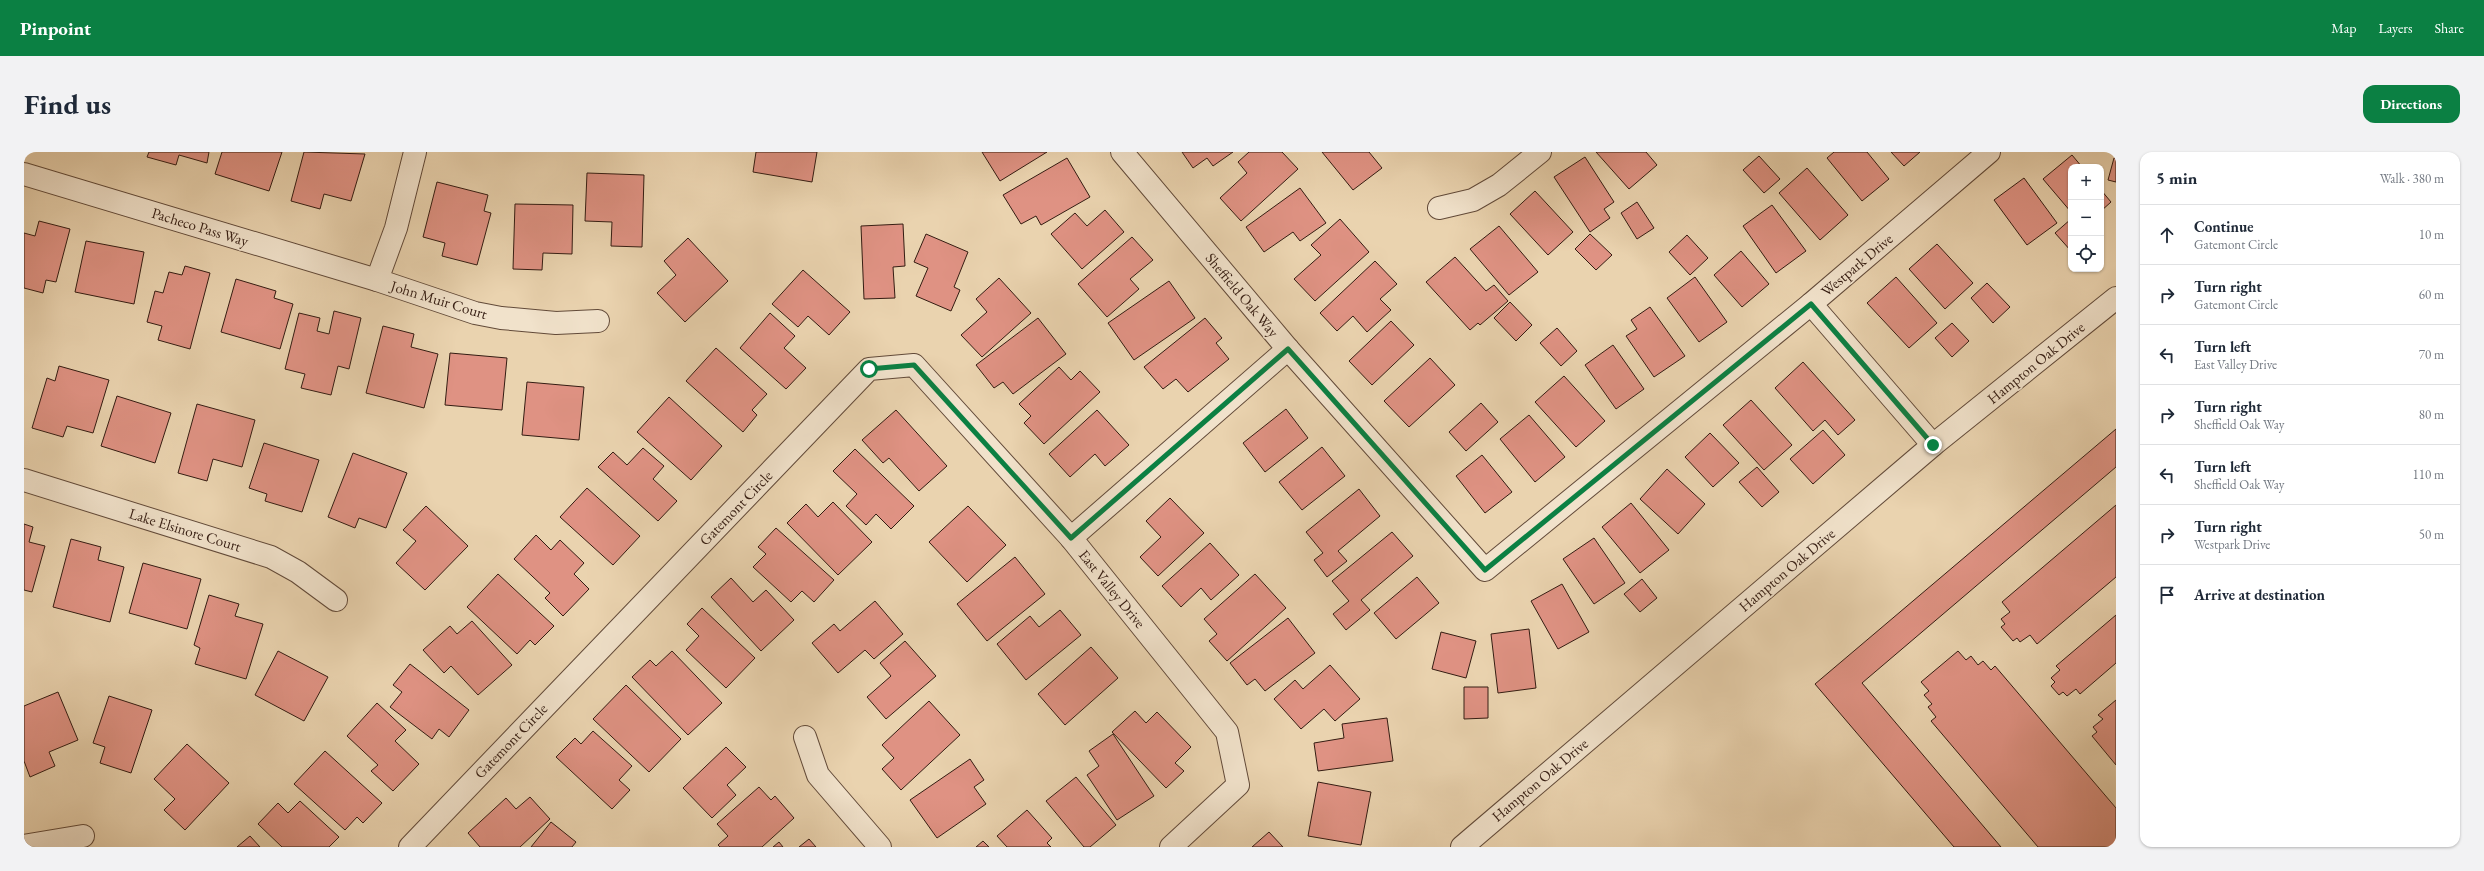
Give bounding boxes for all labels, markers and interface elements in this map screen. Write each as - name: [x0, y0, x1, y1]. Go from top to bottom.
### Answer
- text: Pinpoint: [20, 16, 91, 41]
- text: Map: [2331, 19, 2356, 37]
- text: Layers: [2378, 19, 2413, 37]
- text: Share: [2435, 19, 2464, 37]
- button: Directions: [2363, 85, 2460, 123]
- text: Find us: [24, 86, 111, 122]
- map controls: [2068, 164, 2104, 272]
- button: +: [2068, 164, 2104, 200]
- text: 5 min: [2156, 167, 2197, 189]
- text: Walk · 380 m: [2380, 170, 2444, 187]
- button: −: [2068, 200, 2104, 236]
- street label: Pacheco Pass Way: [149, 203, 251, 250]
- text: Continue: [2194, 217, 2254, 236]
- icon: ahead: [2156, 224, 2178, 246]
- text: 10 m: [2419, 226, 2444, 243]
- street label: Westpark Drive: [1817, 229, 1897, 300]
- button: locate: [2068, 236, 2104, 272]
- text: Gatemont Circle: [2194, 236, 2278, 253]
- street label: Sheffield Oak Way: [1202, 249, 1283, 341]
- street label: John Muir Court: [387, 275, 490, 323]
- text: Turn right: [2194, 277, 2262, 296]
- icon: right: [2156, 284, 2178, 306]
- text: 60 m: [2419, 286, 2444, 303]
- text: Gatemont Circle: [2194, 296, 2278, 313]
- street label: Hampton Oak Drive: [1983, 317, 2088, 408]
- text: Turn left: [2194, 337, 2251, 356]
- icon: left: [2156, 344, 2178, 366]
- text: 70 m: [2419, 346, 2444, 363]
- text: East Valley Drive: [2194, 356, 2277, 373]
- route start: [860, 360, 878, 378]
- text: Turn right: [2194, 397, 2262, 416]
- icon: right: [2156, 404, 2178, 426]
- text: 80 m: [2419, 406, 2444, 423]
- text: Sheffield Oak Way: [2194, 416, 2284, 433]
- route end: [1924, 436, 1942, 454]
- text: Turn left: [2194, 457, 2251, 476]
- icon: left: [2156, 464, 2178, 486]
- street label: Gatemont Circle: [695, 466, 776, 549]
- text: 110 m: [2413, 466, 2444, 483]
- text: Sheffield Oak Way: [2194, 476, 2284, 493]
- street label: Lake Elsinore Court: [127, 503, 244, 556]
- text: Turn right: [2194, 517, 2262, 536]
- street label: Hampton Oak Drive: [1735, 524, 1839, 616]
- icon: right: [2156, 524, 2178, 546]
- text: 50 m: [2419, 526, 2444, 543]
- text: Westpark Drive: [2194, 536, 2270, 553]
- street label: East Valley Drive: [1075, 545, 1150, 632]
- icon: arrive: [2156, 584, 2178, 606]
- text: Arrive at destination: [2194, 585, 2325, 604]
- street label: Gatemont Circle: [470, 699, 551, 782]
- street label: Hampton Oak Drive: [1488, 734, 1592, 826]

